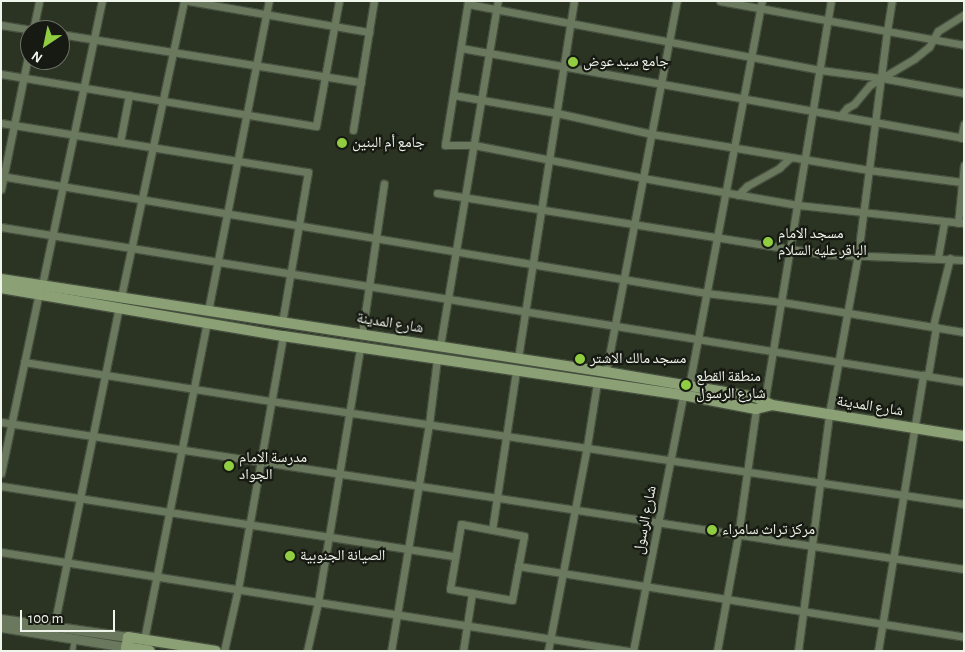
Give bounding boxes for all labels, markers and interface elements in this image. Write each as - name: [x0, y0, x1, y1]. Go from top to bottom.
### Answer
- north arrow: [20, 20, 70, 70]
- text: N: [29, 48, 45, 65]
- place label: جامع سيد عوض: [583, 53, 669, 71]
- marker: جامع سيد عوض: [567, 56, 579, 68]
- place label: جامع أم البنين: [352, 134, 425, 152]
- marker: جامع أم البنين: [336, 137, 348, 149]
- place label: مسجد الامام الباقر عليه السلام: [778, 224, 867, 259]
- marker: مسجد الامام الباقر عليه السلام: [762, 236, 774, 248]
- street label: شارع المدينة: [355, 309, 425, 337]
- place label: مسجد مالك الاشتر: [590, 350, 686, 368]
- marker: مسجد مالك الاشتر: [574, 353, 586, 365]
- place label: منطقة القطع شارع الرسول: [696, 367, 766, 402]
- marker: منطقة القطع شارع الرسول: [680, 379, 692, 391]
- street label: شارع المدينة: [835, 392, 905, 420]
- place label: مدرسة الامام الجواد: [239, 448, 307, 483]
- marker: مدرسة الامام الجواد: [223, 460, 235, 472]
- street label: شارع الرسول: [630, 484, 660, 556]
- place label: مركز تراث سامراء: [722, 521, 815, 539]
- marker: مركز تراث سامراء: [706, 524, 718, 536]
- place label: الصيانة الجنوبية: [300, 547, 385, 565]
- marker: الصيانة الجنوبية: [284, 550, 296, 562]
- scale bar: [22, 600, 118, 632]
- text: 100 m: [28, 611, 63, 626]

